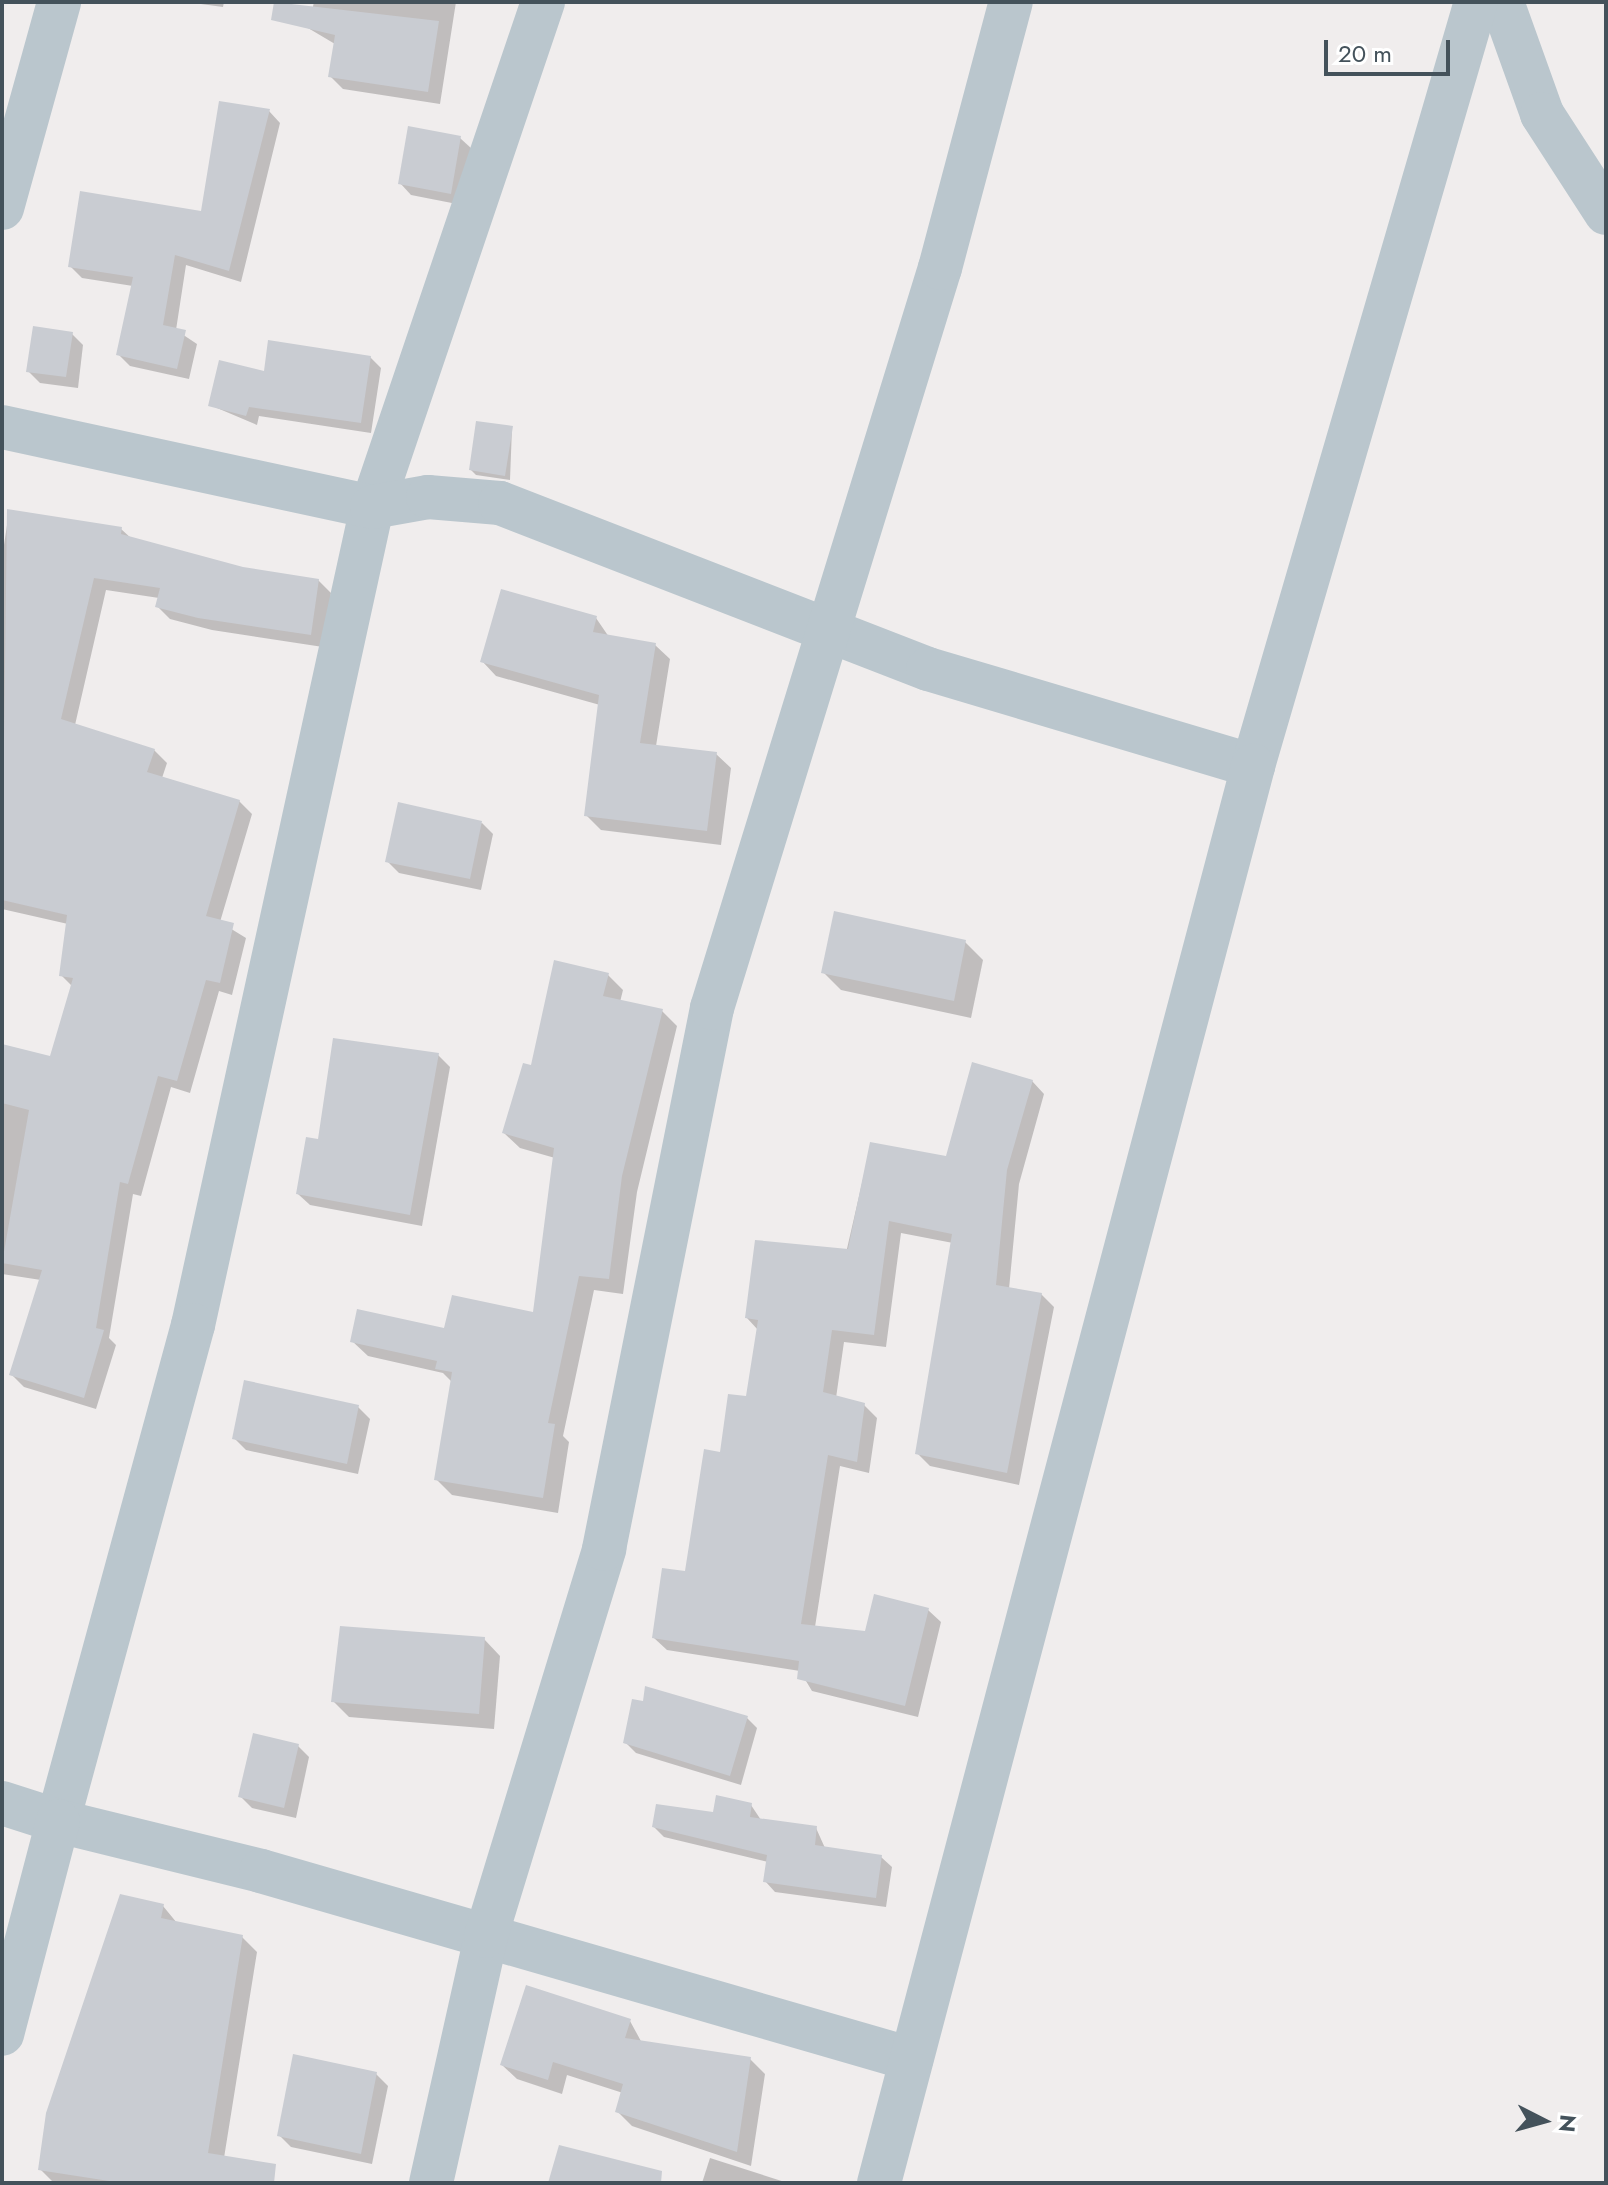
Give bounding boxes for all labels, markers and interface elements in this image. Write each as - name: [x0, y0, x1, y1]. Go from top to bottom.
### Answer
- scale bar: [1328, 24, 1454, 74]
- text: 20 m: [1338, 36, 1392, 71]
- north arrow: [1504, 2081, 1584, 2161]
- text: N: [1551, 2113, 1585, 2134]

